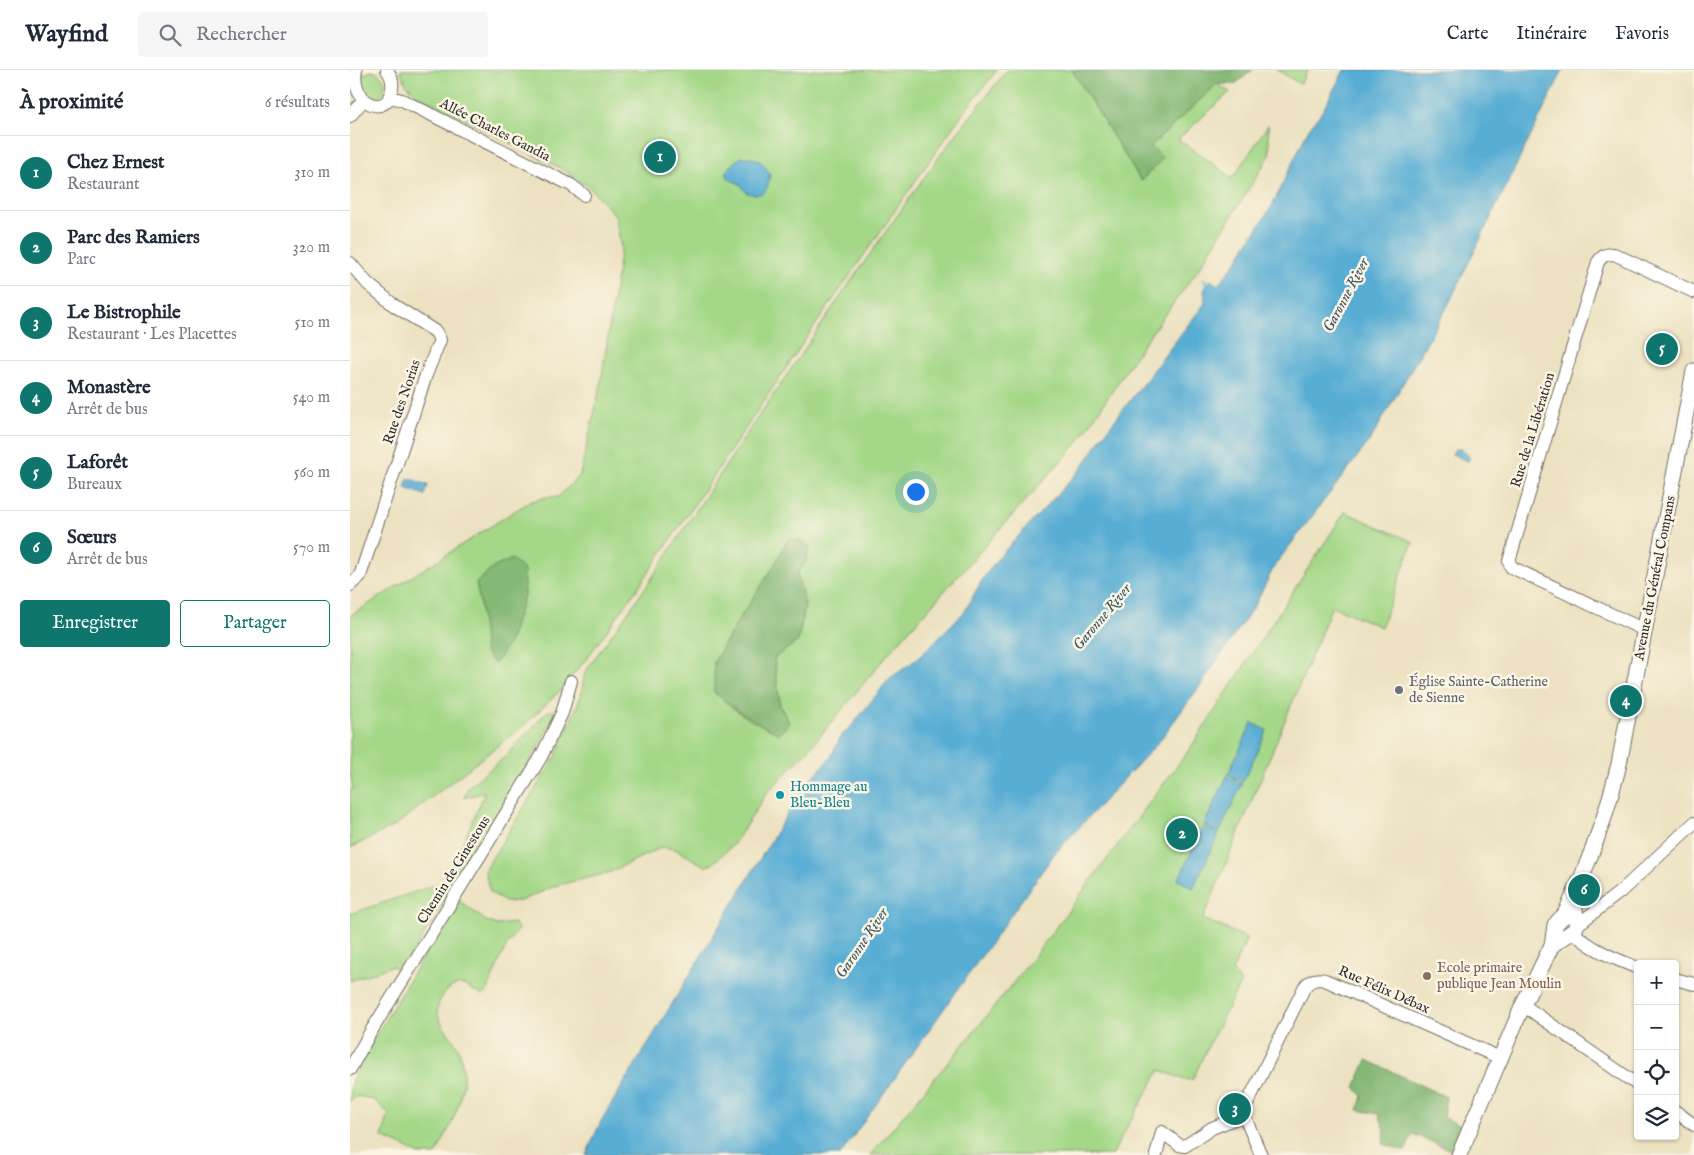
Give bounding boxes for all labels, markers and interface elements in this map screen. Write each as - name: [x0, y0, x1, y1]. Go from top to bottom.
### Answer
- search box: [138, 12, 488, 57]
- text: Wayfind: [25, 19, 108, 50]
- icon: search: [156, 21, 184, 49]
- text: Rechercher: [196, 23, 287, 47]
- text: Carte: [1447, 23, 1489, 46]
- text: Itinéraire: [1517, 23, 1587, 46]
- text: Favoris: [1615, 23, 1669, 46]
- text: À proximité: [20, 89, 123, 116]
- text: 6 résultats: [265, 93, 330, 113]
- street label: Allée Charles Gandia: [436, 94, 554, 166]
- pin: 1: [644, 138, 676, 176]
- text: Chez Ernest: [67, 151, 165, 175]
- text: 1: [33, 163, 39, 183]
- text: 310 m: [294, 163, 330, 183]
- text: Restaurant: [67, 175, 140, 195]
- text: Parc des Ramiers: [67, 226, 200, 250]
- text: 2: [32, 238, 40, 258]
- text: 320 m: [293, 238, 330, 258]
- text: Parc: [67, 250, 96, 270]
- water label: Garonne River: [1319, 254, 1374, 335]
- text: Le Bistrophile: [67, 301, 181, 325]
- text: 3: [33, 313, 39, 333]
- text: 510 m: [295, 313, 330, 333]
- text: Restaurant · Les Placettes: [67, 325, 237, 345]
- pin: 5: [1646, 330, 1678, 368]
- street label: Rue des Norias: [379, 357, 425, 447]
- street label: Rue de la Libération: [1507, 370, 1559, 490]
- text: Monastère: [67, 376, 151, 400]
- text: 4: [32, 388, 40, 408]
- text: 540 m: [293, 388, 330, 408]
- text: Arrêt de bus: [67, 400, 148, 420]
- text: Laforêt: [67, 451, 128, 475]
- text: 5: [33, 463, 39, 483]
- text: 560 m: [294, 463, 330, 483]
- text: Bureaux: [67, 475, 122, 495]
- your location: [903, 479, 929, 505]
- street label: Avenue du Général Compans: [1630, 494, 1680, 663]
- text: Sœurs: [67, 526, 117, 550]
- text: 6: [33, 538, 39, 558]
- text: 570 m: [293, 538, 330, 558]
- text: Arrêt de bus: [67, 550, 148, 570]
- water label: Garonne River: [1069, 579, 1136, 654]
- button: Enregistrer: [20, 600, 170, 647]
- button: Partager: [180, 600, 330, 647]
- place label: Église Sainte-Catherine de Sienne: [1409, 672, 1548, 707]
- pin: 4: [1610, 682, 1642, 720]
- marker: Église Sainte-Catherine de Sienne: [1393, 684, 1405, 696]
- place label: Hommage au Bleu-Bleu: [790, 778, 867, 812]
- marker: Hommage au Bleu-Bleu: [774, 789, 786, 801]
- street label: Chemin de Ginestous: [414, 813, 495, 927]
- pin: 2: [1166, 815, 1198, 853]
- pin: 6: [1568, 871, 1600, 909]
- water label: Garonne River: [831, 903, 893, 982]
- place label: Ecole primaire publique Jean Moulin: [1437, 959, 1562, 993]
- map controls: [1634, 960, 1679, 1140]
- button: +: [1634, 960, 1679, 1005]
- street label: Rue Félix Débax: [1336, 962, 1433, 1018]
- marker: Ecole primaire publique Jean Moulin: [1421, 970, 1433, 982]
- button: −: [1634, 1005, 1679, 1050]
- button: locate: [1634, 1050, 1679, 1095]
- pin: 3: [1219, 1090, 1251, 1128]
- button: layers: [1634, 1095, 1679, 1140]

